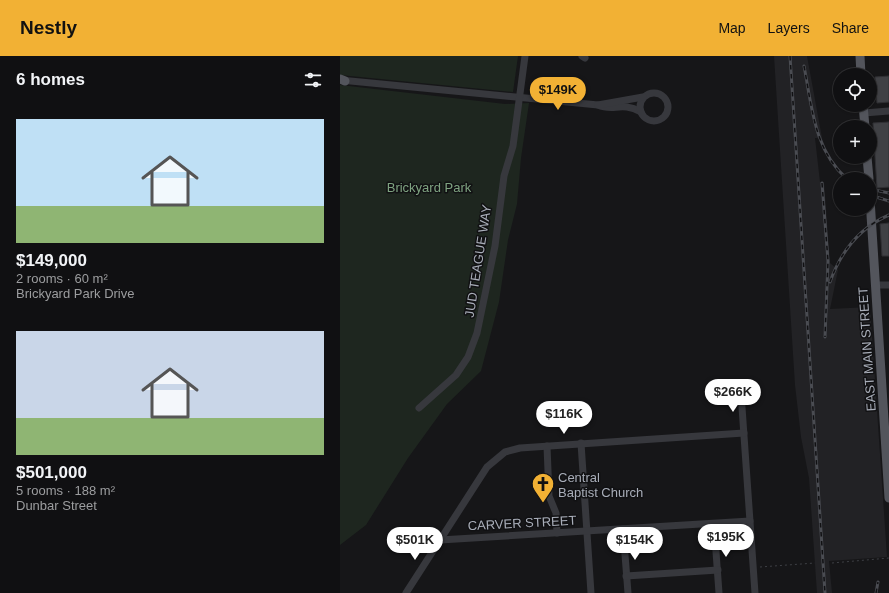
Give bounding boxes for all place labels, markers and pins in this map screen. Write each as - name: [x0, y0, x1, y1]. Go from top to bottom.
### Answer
- pin: $149K: [530, 77, 586, 111]
- pin: $266K: [705, 379, 761, 413]
- pin: $116K: [536, 401, 592, 435]
- place label: Central Baptist Church: [558, 470, 643, 500]
- church icon: Central Baptist Church: [530, 471, 556, 504]
- pin: $195K: [698, 524, 754, 558]
- pin: $501K: [387, 527, 443, 561]
- pin: $154K: [607, 527, 663, 561]

